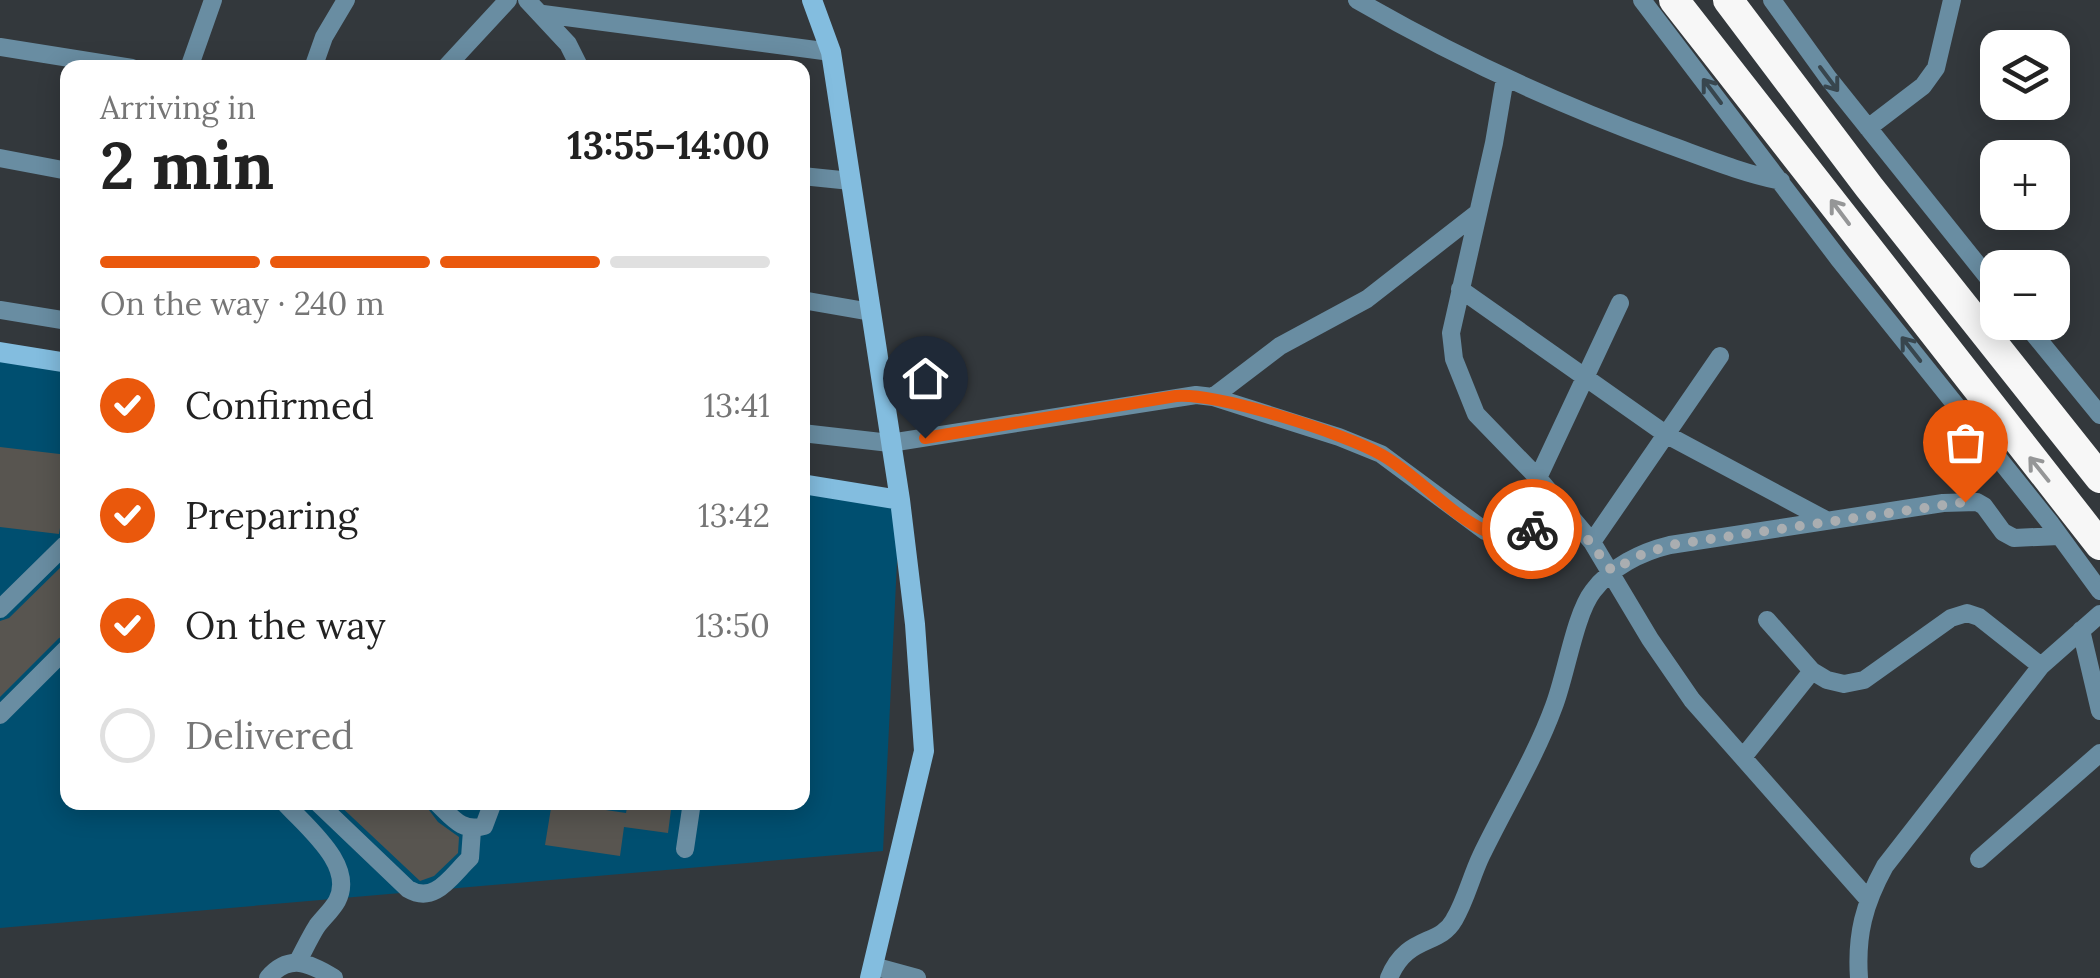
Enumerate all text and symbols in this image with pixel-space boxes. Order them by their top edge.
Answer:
map controls [1980,30,2070,340]
button: layers [1980,30,2070,120]
one-way arrow [1819,65,1840,92]
one-way arrow [1702,78,1723,105]
text: Arriving in [100,87,256,128]
text: 13:55–14:00 [567,121,770,169]
text: 2 min [100,124,274,207]
button: + [1980,140,2070,230]
one-way arrow [1830,199,1851,226]
button: − [1980,250,2070,340]
text: On the way · 240 m [100,283,385,324]
pin [883,336,968,439]
one-way arrow [1900,336,1922,362]
icon: home [898,351,953,406]
icon: check [100,378,155,433]
text: Confirmed [185,381,374,429]
text: 13:41 [704,385,770,426]
pin [1923,400,2008,503]
icon: bag [1938,415,1993,470]
one-way arrow [2028,457,2050,483]
courier [1482,479,1582,579]
icon: check [100,488,155,543]
text: Preparing [185,491,358,539]
text: 13:42 [698,495,770,536]
icon: bike [1505,502,1560,557]
icon: check [100,598,155,653]
text: On the way [185,601,386,649]
text: 13:50 [695,605,770,646]
text: Delivered [185,711,354,759]

